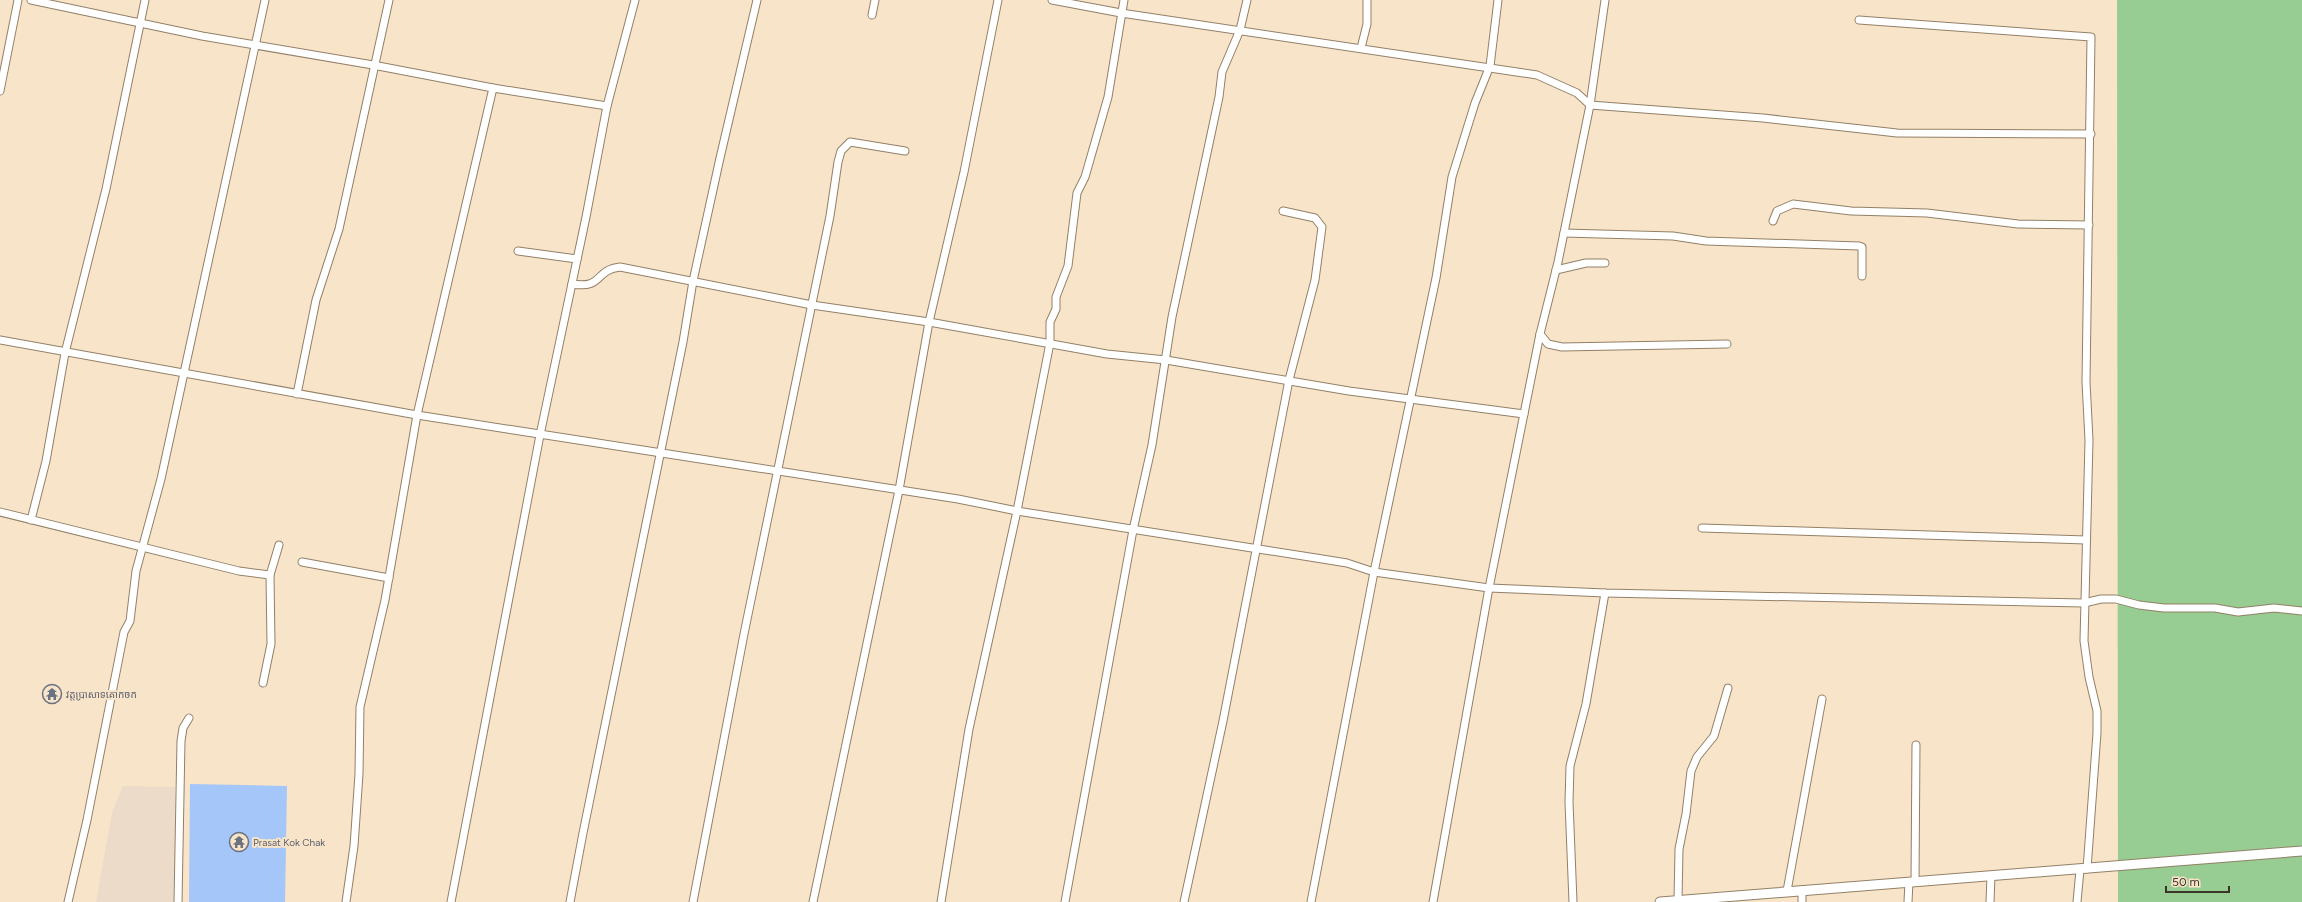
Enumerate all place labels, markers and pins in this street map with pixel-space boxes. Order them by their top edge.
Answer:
temple icon: វត្តប្រាសាទគោកចក [41,683,63,705]
place label: វត្តប្រាសាទគោកចក [66,688,137,701]
temple icon: Prasat Kok Chak [228,831,250,853]
place label: Prasat Kok Chak [253,836,325,849]

